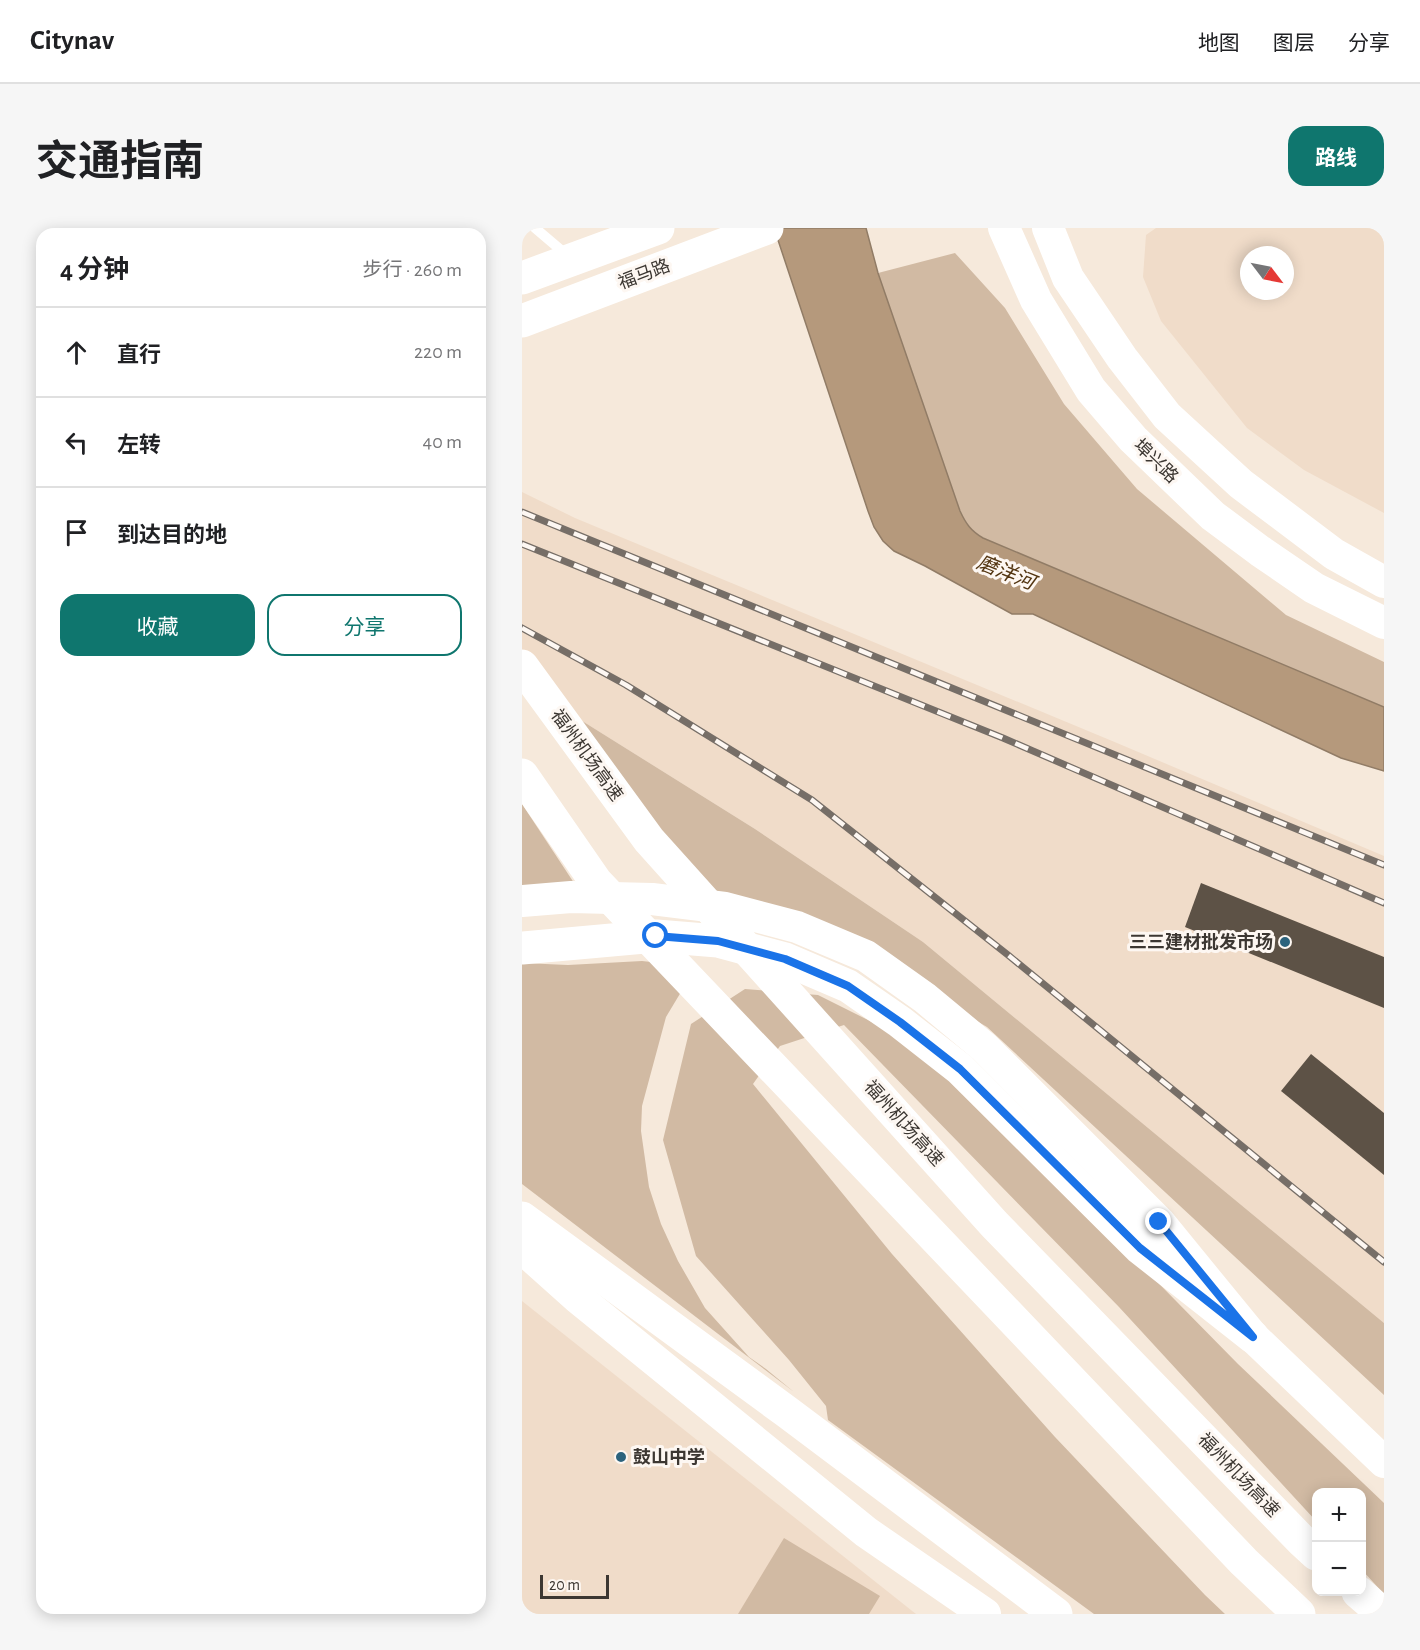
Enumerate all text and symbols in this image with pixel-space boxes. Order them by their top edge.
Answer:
text: Citynav [30,27,114,55]
text: 地图 [1198,33,1240,54]
text: 图层 [1273,33,1315,54]
text: 分享 [1348,33,1390,54]
button: 路线 [1288,126,1384,186]
text: 交通指南 [36,141,204,183]
north arrow [1240,246,1294,300]
street label: 福马路 [615,255,673,293]
text: 4 分钟 [60,257,129,283]
text: 步行 · 260 m [362,260,462,280]
icon: ahead [60,336,93,369]
text: 220 m [414,342,462,362]
text: 直行 [117,344,161,366]
icon: left [60,426,93,459]
text: 40 m [423,432,462,452]
text: 左转 [117,434,161,456]
street label: 埠兴路 [1130,435,1182,487]
icon: arrive [60,516,93,549]
text: 到达目的地 [117,524,227,546]
water label: 磨洋河 [974,551,1041,595]
button: 收藏 [60,594,255,656]
button: 分享 [267,594,462,656]
street label: 福州机场高速 [547,705,627,805]
route start [642,922,668,948]
place label: 三三建材批发市场 [1129,932,1273,952]
marker: 三三建材批发市场 [1278,935,1292,949]
street label: 福州机场高速 [860,1076,948,1170]
route end [1145,1208,1171,1234]
street label: 福州机场高速 [1194,1429,1284,1521]
place label: 鼓山中学 [633,1447,705,1467]
marker: 鼓山中学 [614,1450,628,1464]
map controls [1312,1488,1366,1596]
button: + [1312,1488,1366,1542]
button: − [1312,1542,1366,1596]
scale bar [540,1572,609,1600]
text: 20 m [549,1577,580,1593]

